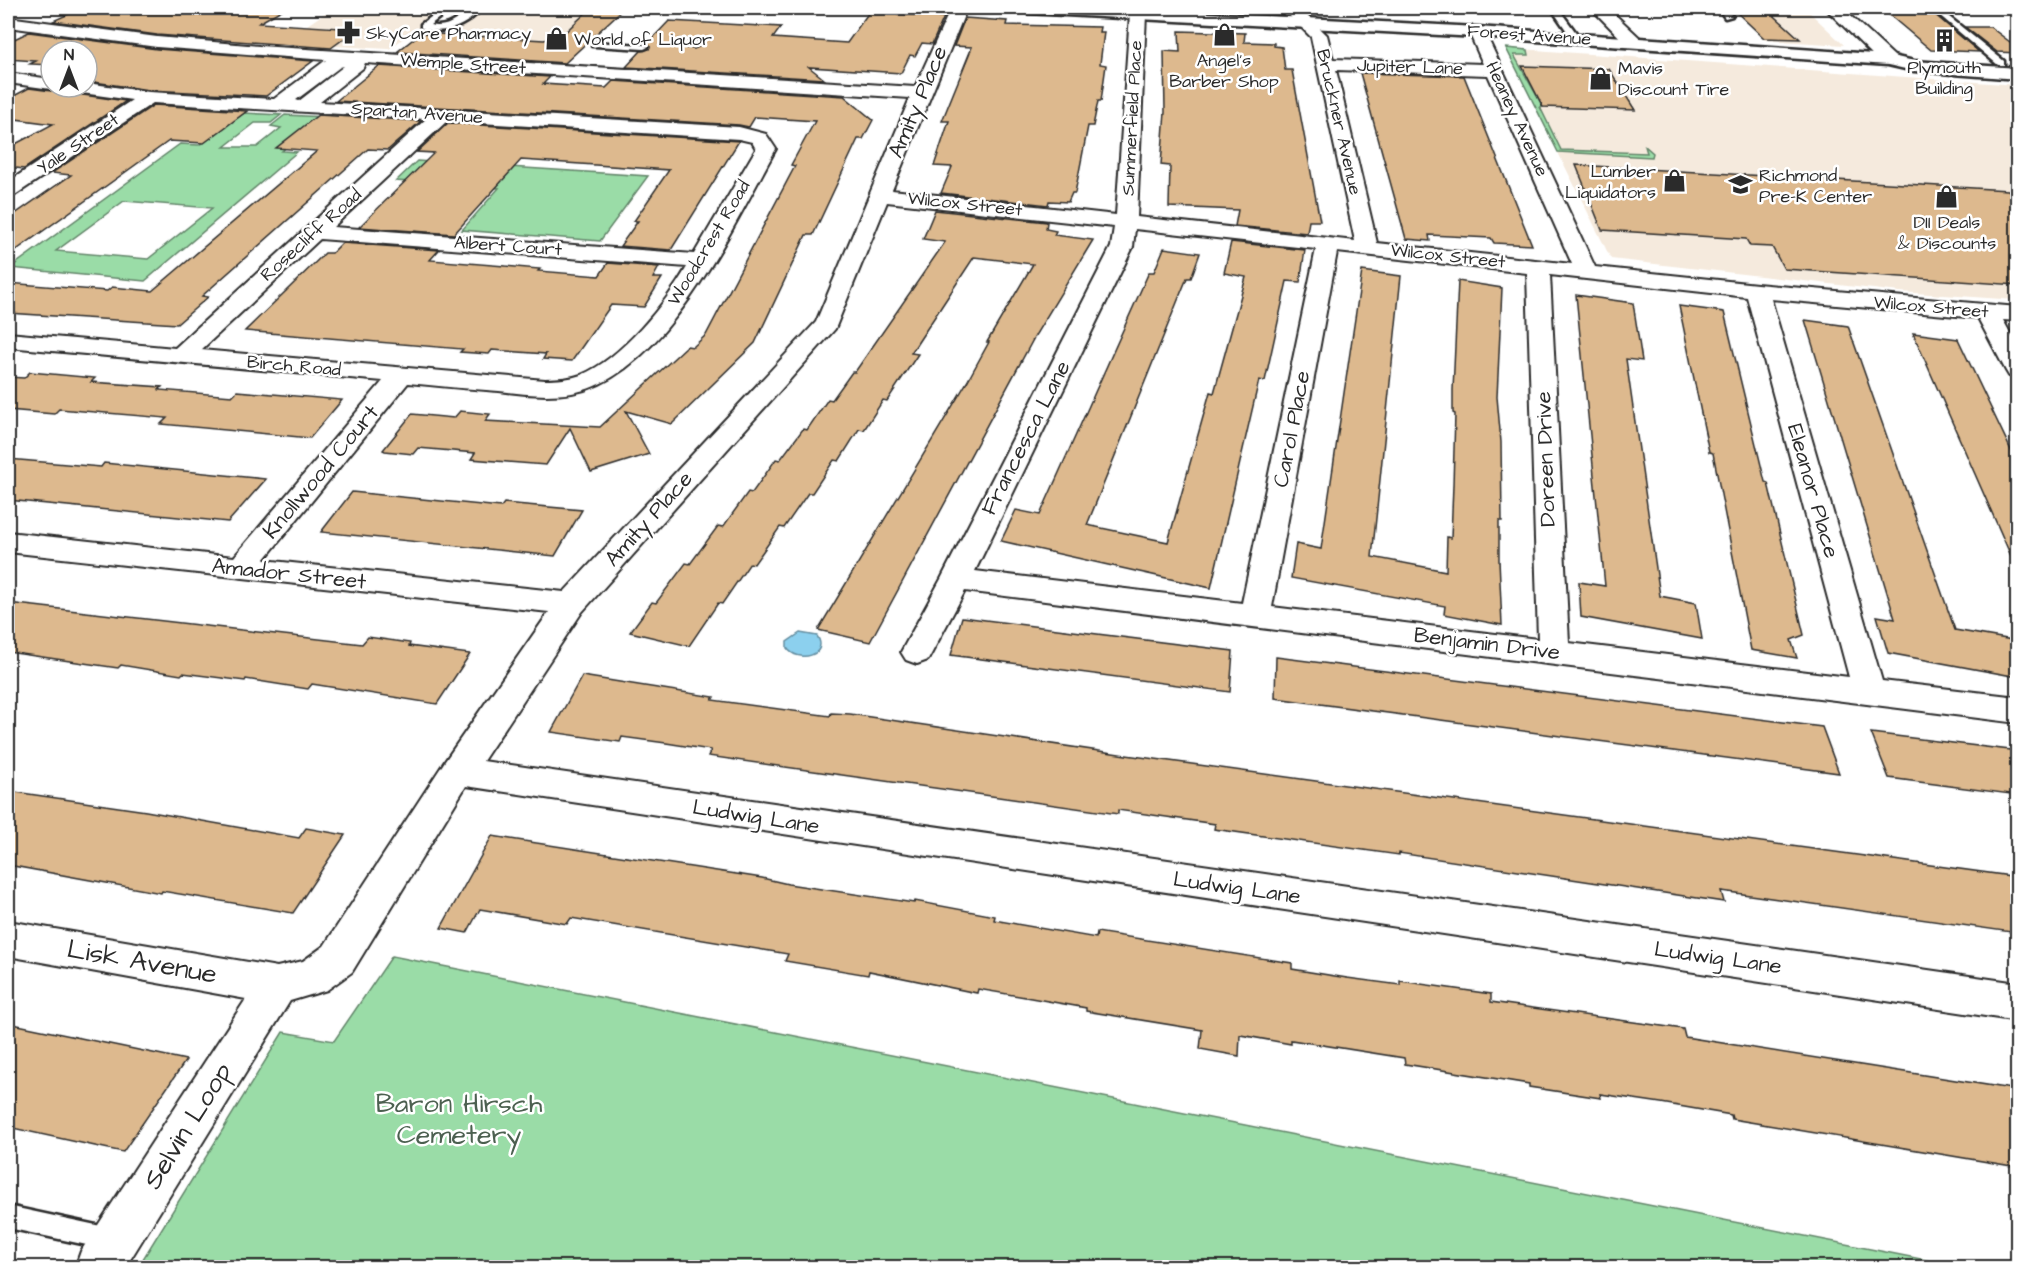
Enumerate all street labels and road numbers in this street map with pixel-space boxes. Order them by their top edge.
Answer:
street label: Forest Avenue [1466,18,1592,52]
street label: Summerfield Place [1115,39,1149,196]
street label: Amity Place [881,41,956,163]
street label: Wemple Street [399,47,527,81]
street label: Bruckner Avenue [1310,47,1368,197]
street label: Jupiter Lane [1357,53,1464,81]
street label: Heaney Avenue [1479,57,1555,181]
street label: Spartan Avenue [350,96,484,130]
street label: Yale Street [32,107,125,181]
street label: Woodcrest Road [662,176,756,310]
street label: Rosecliff Road [255,183,367,287]
street label: Wilcox Street [906,186,1024,223]
street label: Albert Court [453,230,563,262]
street label: Wilcox Street [1389,238,1507,275]
street label: Wilcox Street [1873,290,1990,325]
street label: Birch Road [246,349,342,383]
street label: Francesca Lane [974,355,1078,521]
street label: Carol Place [1266,368,1318,490]
street label: Doreen Drive [1528,391,1564,527]
street label: Knollwood Court [256,398,386,546]
street label: Eleanor Place [1779,420,1847,562]
street label: Amity Place [598,464,701,574]
street label: Amador Street [210,550,368,598]
street label: Benjamin Drive [1412,620,1562,668]
street label: Ludwig Lane [690,792,822,843]
street label: Ludwig Lane [1171,864,1303,913]
street label: Lisk Avenue [64,930,220,994]
street label: Ludwig Lane [1652,934,1784,983]
street label: Selvin Loop [134,1055,242,1197]

